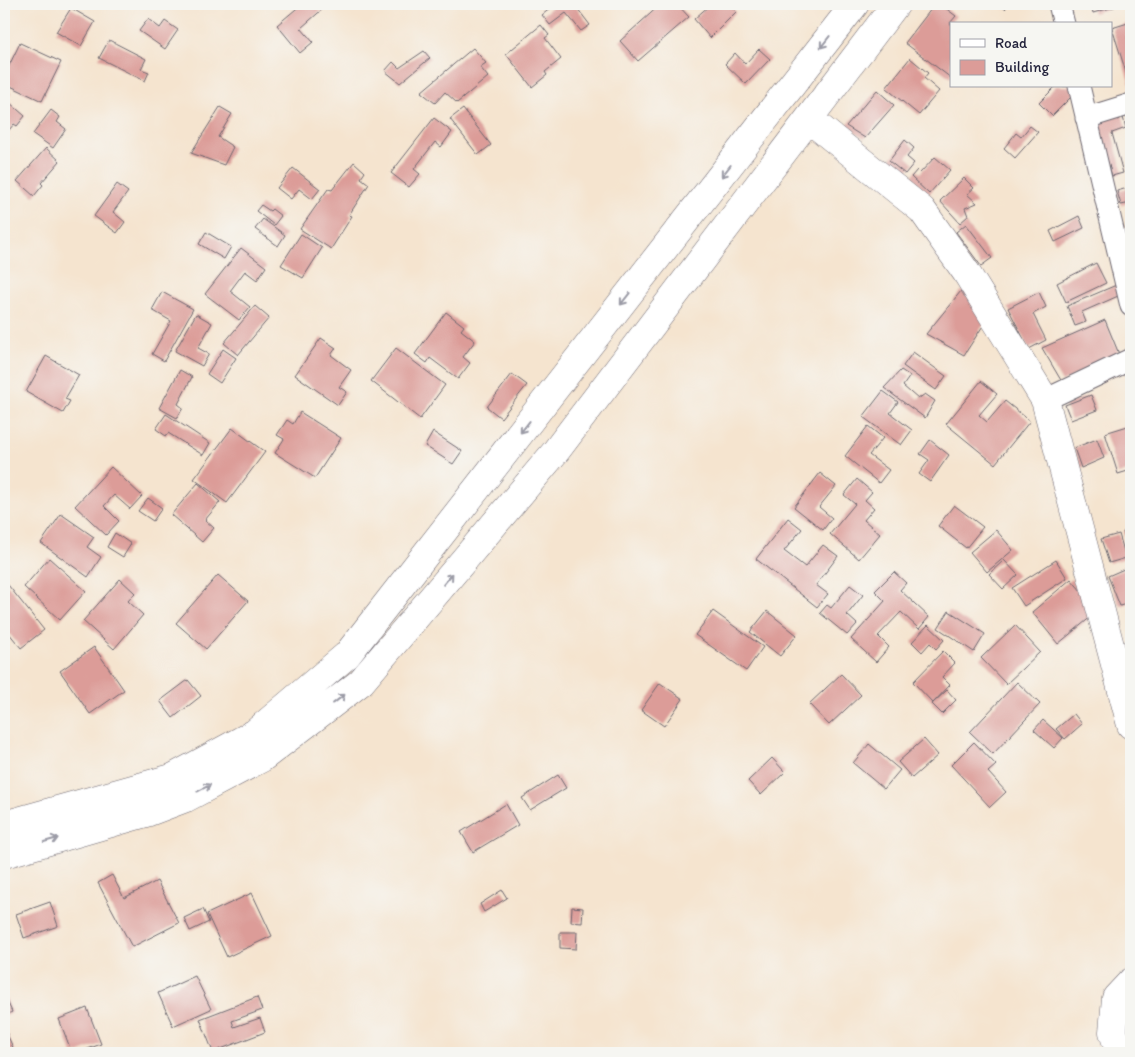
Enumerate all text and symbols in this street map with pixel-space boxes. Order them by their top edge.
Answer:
legend [950,22,1112,88]
text: Road [995,34,1028,52]
one-way arrow [820,35,831,48]
text: Building [995,58,1049,76]
one-way arrow [720,164,731,177]
one-way arrow [620,292,631,305]
one-way arrow [520,420,531,433]
one-way arrow [442,573,453,586]
one-way arrow [332,694,346,704]
one-way arrow [196,783,211,793]
one-way arrow [42,835,58,845]

